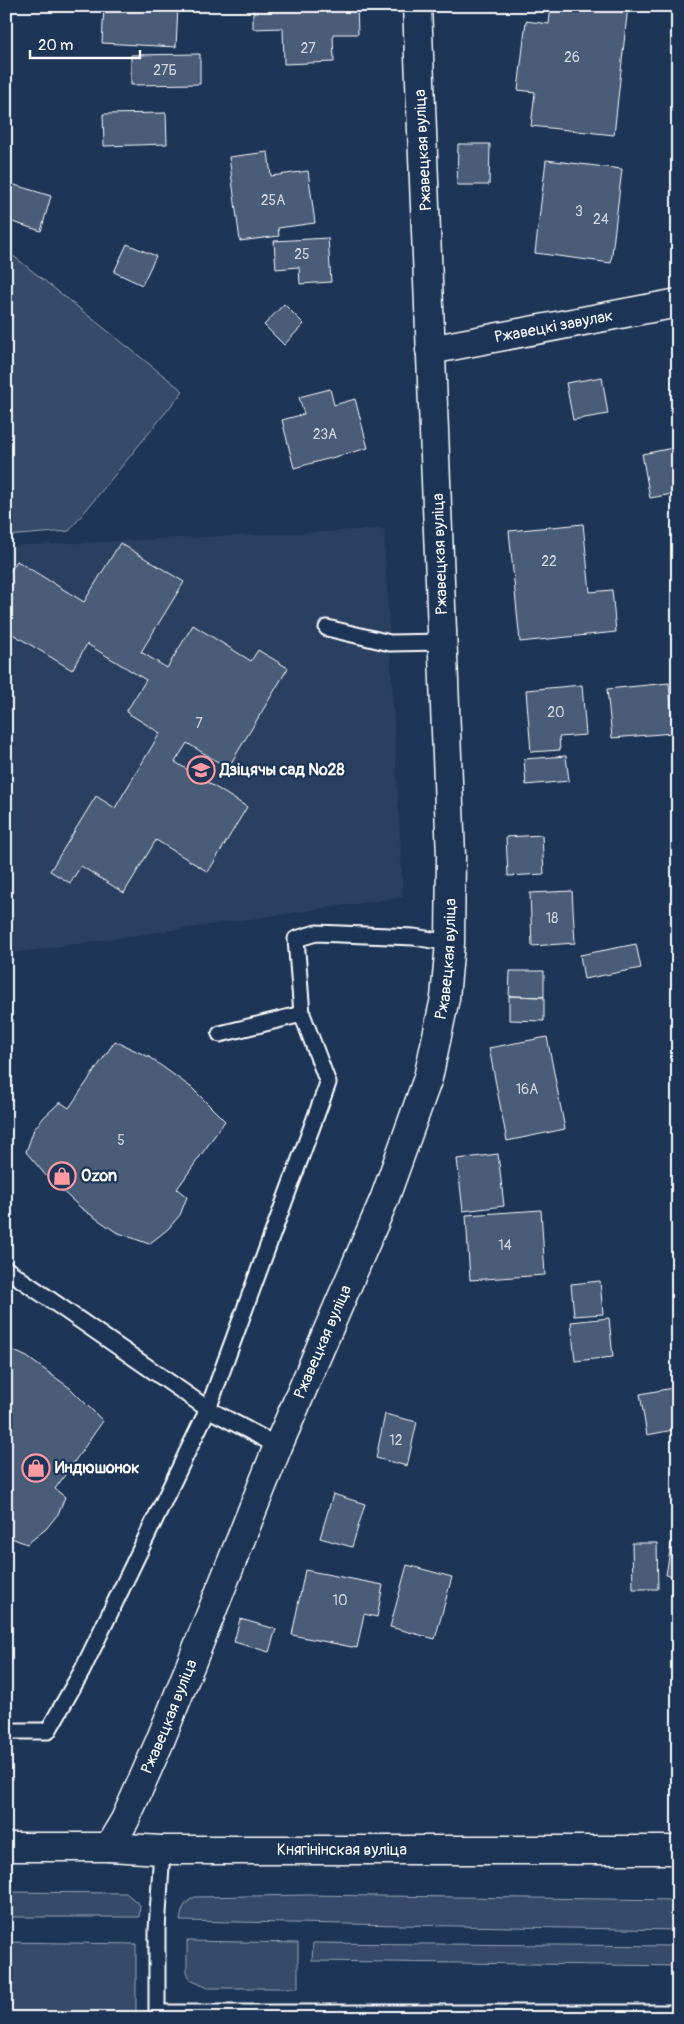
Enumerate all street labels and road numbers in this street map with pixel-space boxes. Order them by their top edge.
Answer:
street label: Ржавецкая вуліца [410,89,436,211]
street label: Ржавецкі завулак [493,306,615,348]
street label: Ржавецкая вуліца [428,493,452,615]
street label: Ржавецкая вуліца [431,898,461,1021]
street label: Ржавецкая вуліца [290,1282,356,1402]
street label: Ржавецкая вуліца [137,1656,202,1777]
street label: Княгінінская вуліца [277,1840,407,1860]

